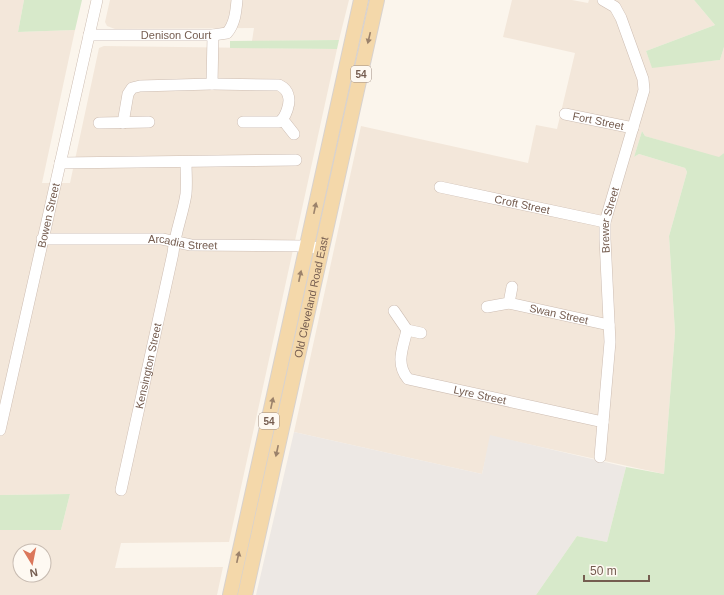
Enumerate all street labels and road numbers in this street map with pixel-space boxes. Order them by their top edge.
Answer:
street label: Denison Court [141,29,211,41]
road number: 54 [351,66,371,82]
street label: Fort Street [572,110,625,132]
street label: Bowen Street [35,182,62,249]
street label: Brewer Street [599,186,621,254]
street label: Croft Street [493,193,551,216]
street label: Arcadia Street [148,233,217,251]
street label: Old Cleveland Road East [292,236,330,359]
street label: Swan Street [528,302,589,326]
street label: Kensington Street [133,322,163,410]
street label: Lyre Street [453,383,507,406]
road number: 54 [259,413,279,429]

